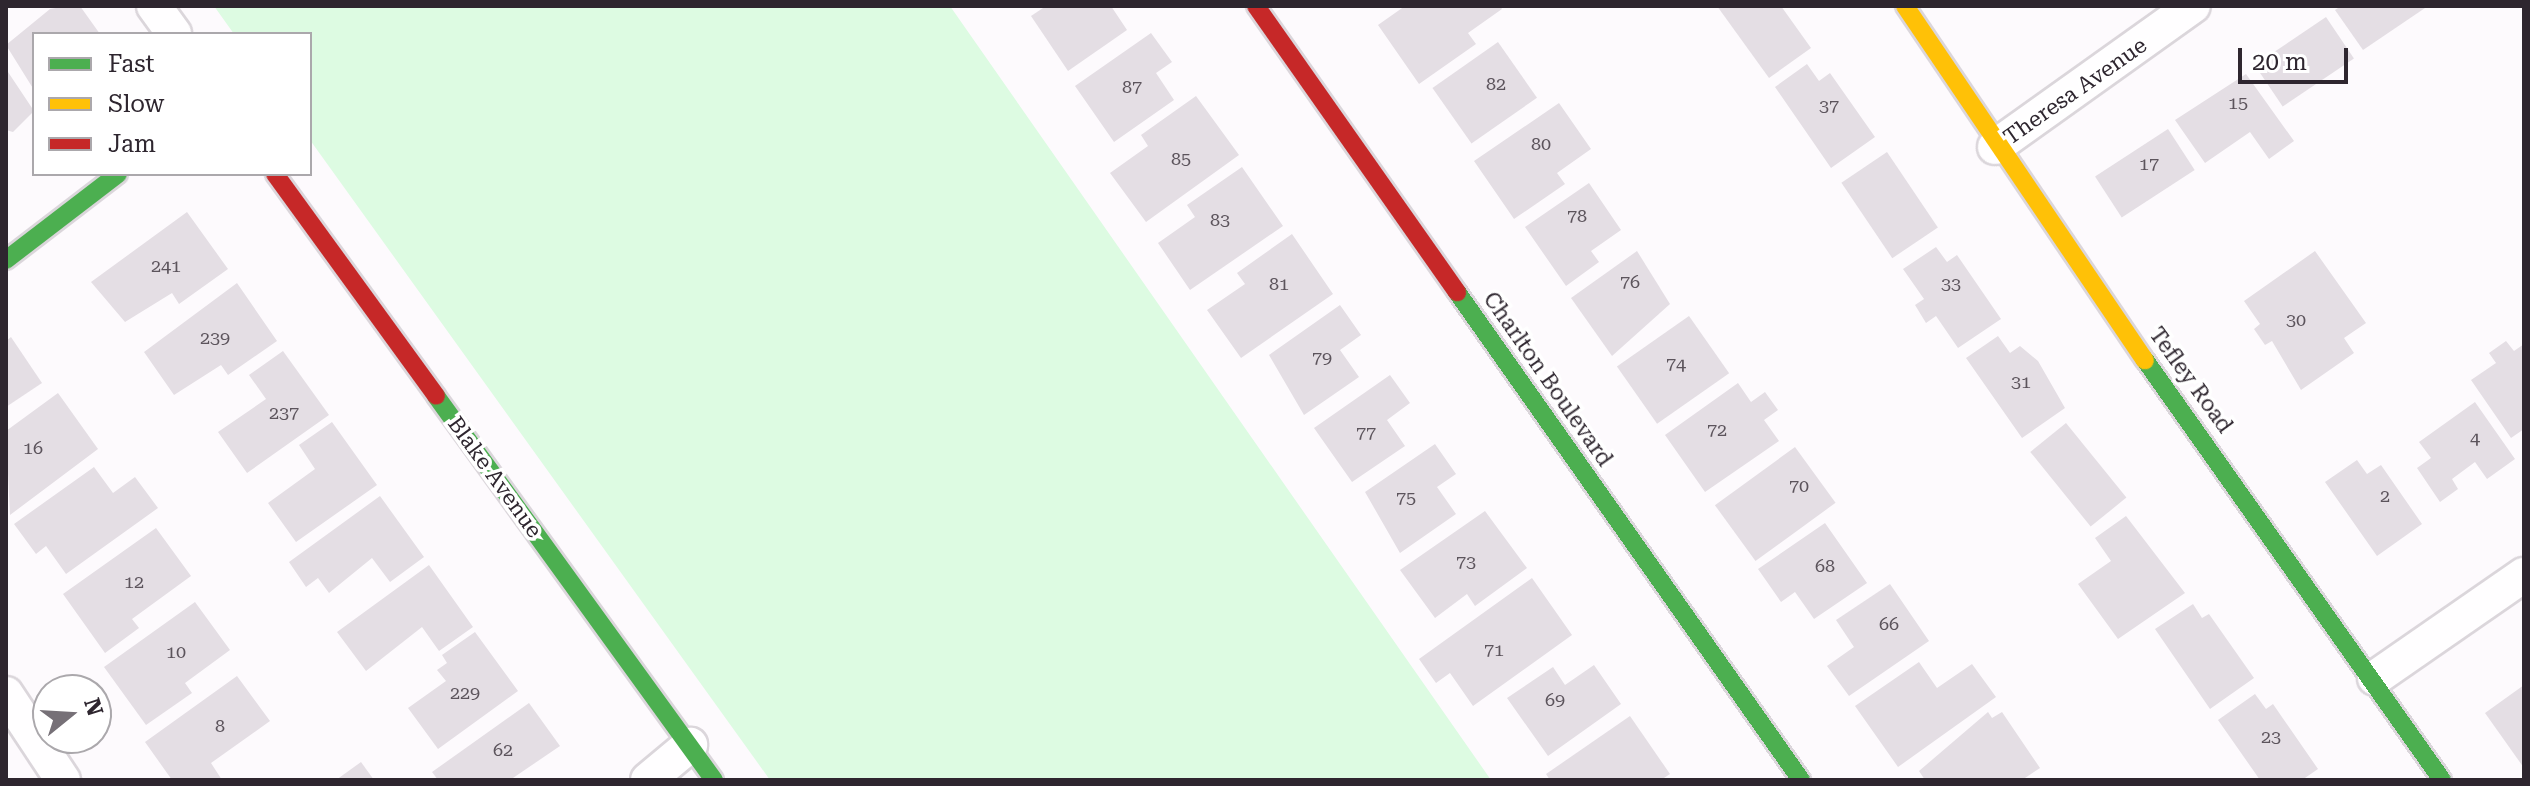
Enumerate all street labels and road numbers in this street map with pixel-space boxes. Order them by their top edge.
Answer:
street label: Theresa Avenue [1998,32,2152,150]
street label: Charlton Boulevard [1478,287,1618,471]
street label: Tefley Road [2144,322,2238,438]
street label: Blake Avenue [442,411,548,543]

